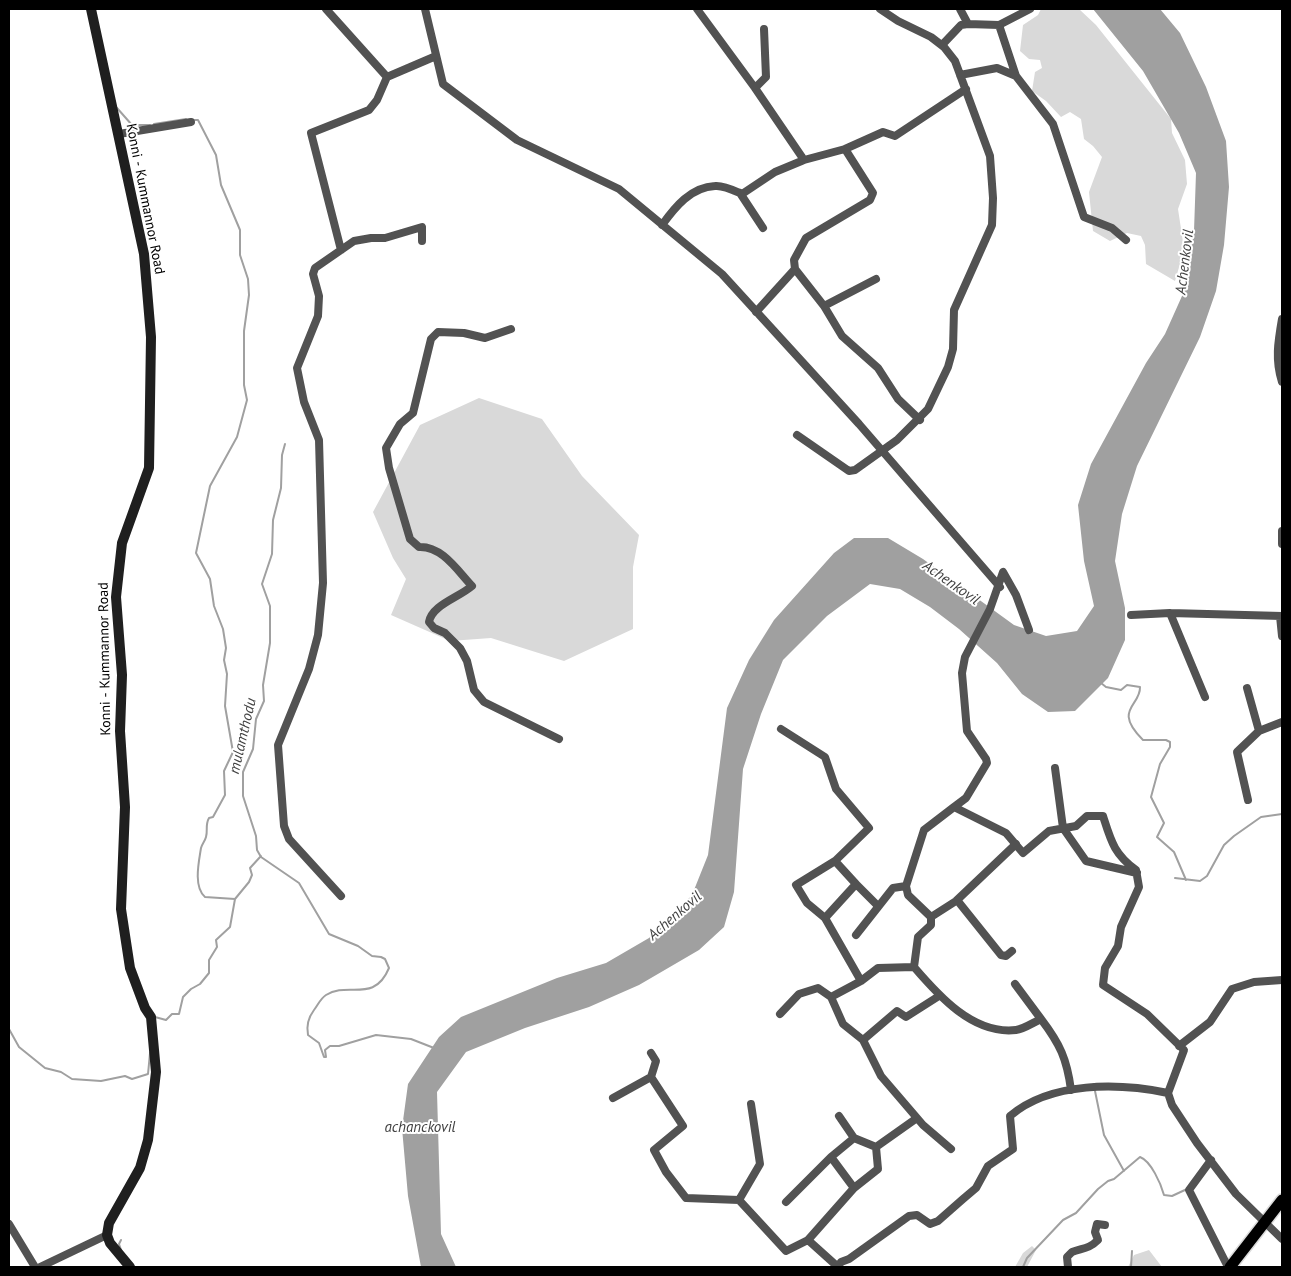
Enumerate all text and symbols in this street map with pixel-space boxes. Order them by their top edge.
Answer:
street label: Konni - Kummannor Road [122,122,168,276]
water label: Achenkovil [1172,228,1198,296]
water label: Achenkovil [919,557,983,609]
street label: Konni - Kummannor Road [95,582,115,736]
water label: mulamthodu [226,696,260,776]
water label: Achenkovil [644,888,706,944]
water label: achanckovil [384,1119,456,1137]

